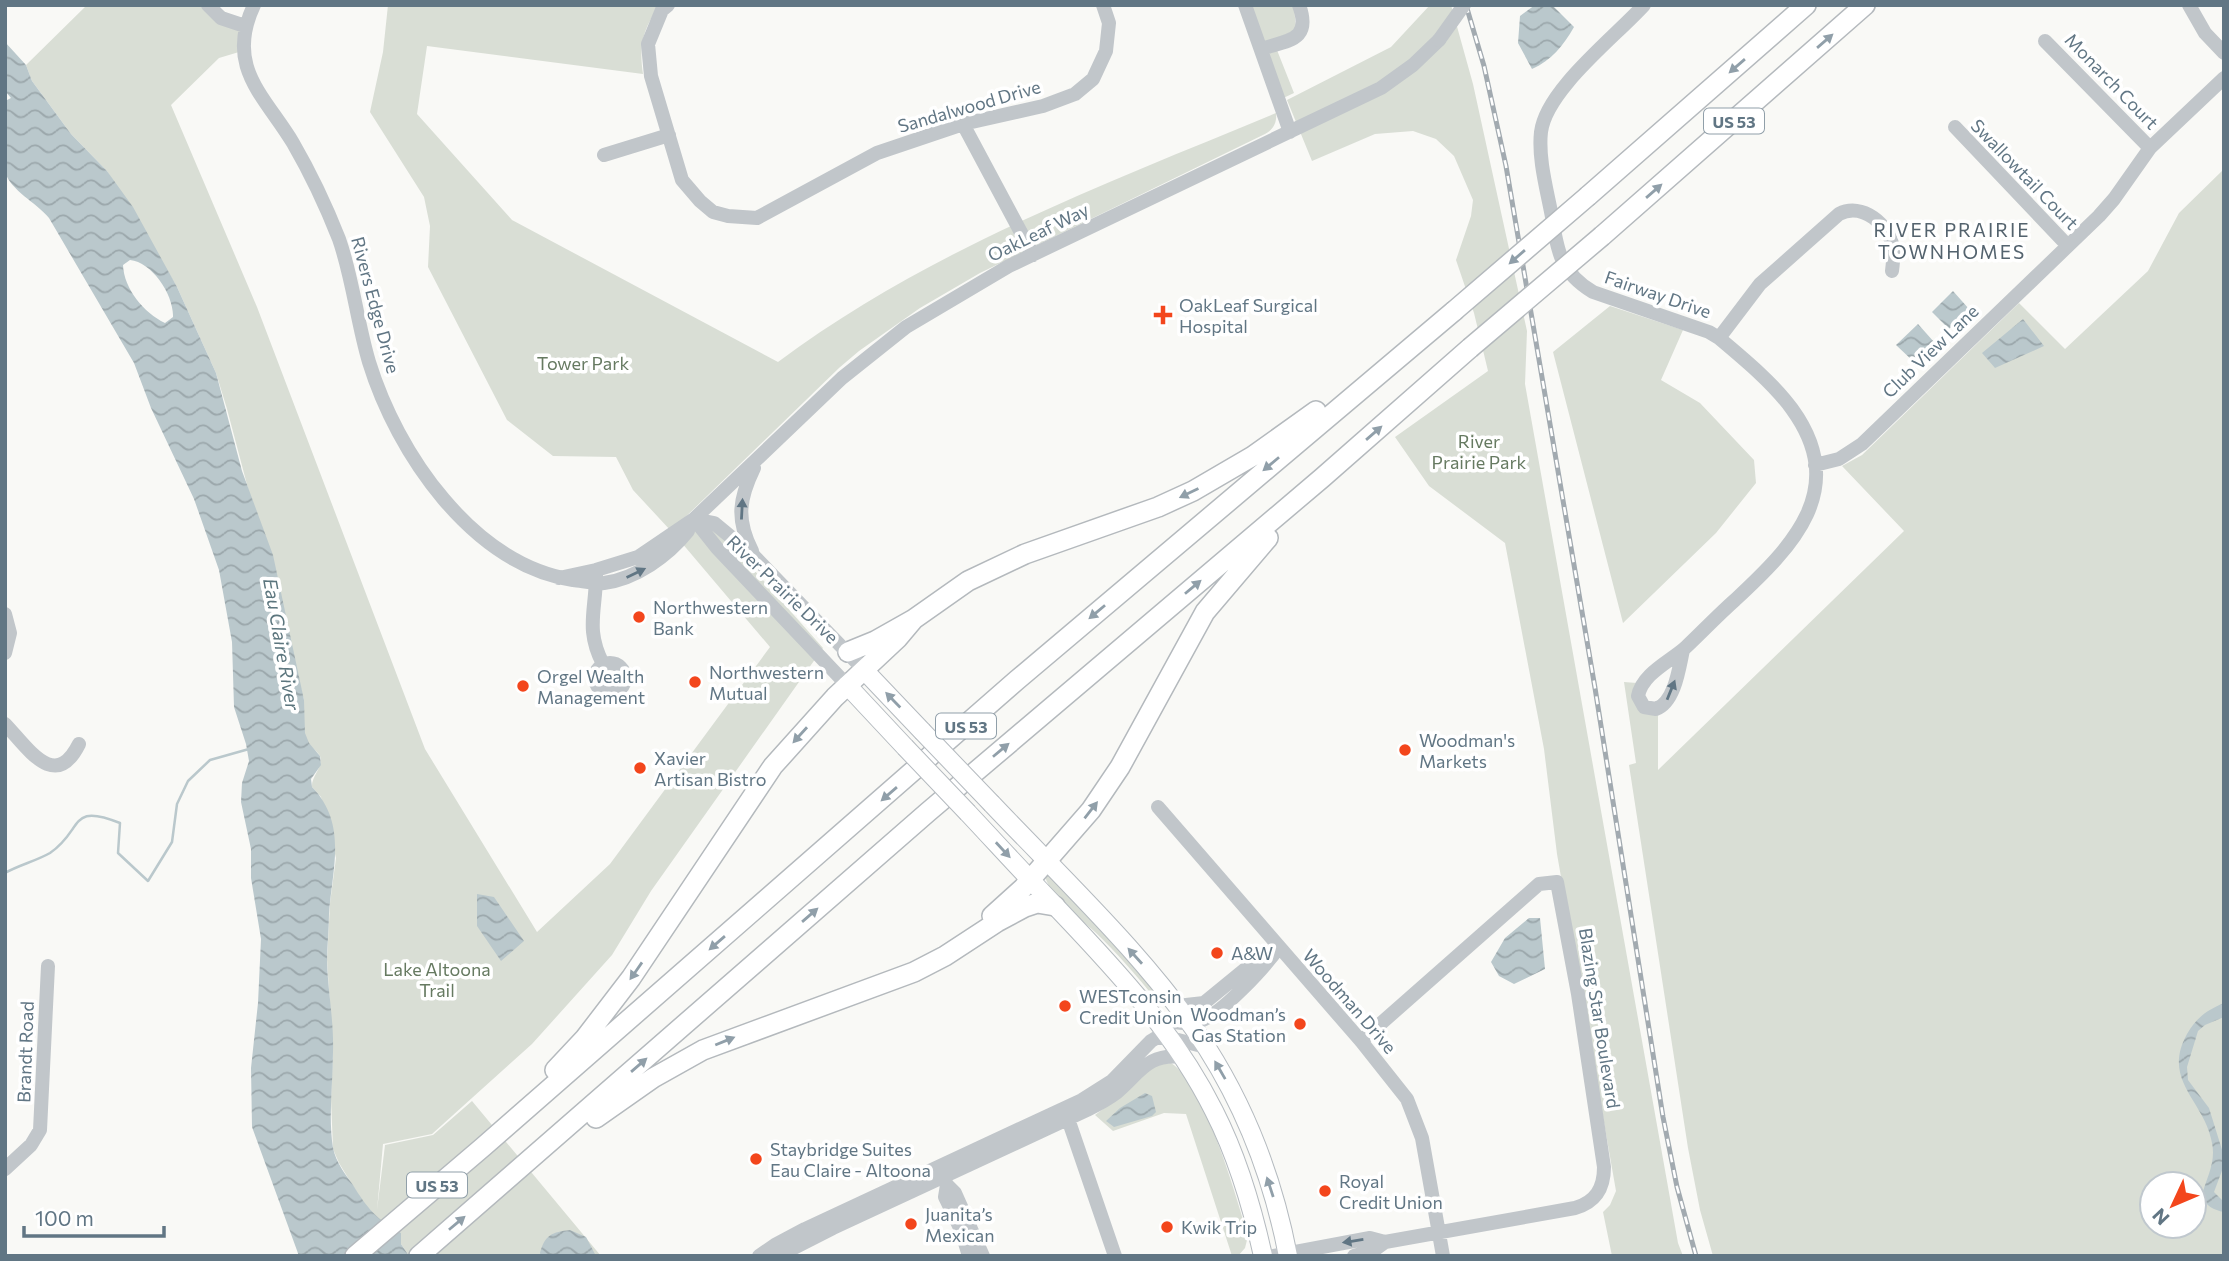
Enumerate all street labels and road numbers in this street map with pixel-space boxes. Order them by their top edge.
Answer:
street label: Monarch Court [2061,28,2163,134]
street label: Sandalwood Drive [895,75,1043,137]
road number: US 53 [1704,108,1764,134]
street label: Swallowtail Court [1967,114,2083,234]
street label: OakLeaf Way [984,198,1092,266]
street label: Rivers Edge Drive [347,234,405,376]
street label: Fairway Drive [1602,266,1714,322]
street label: Club View Lane [1878,300,1982,402]
street label: River Prairie Drive [723,530,843,648]
road number: US 53 [936,713,996,738]
street label: Blazing Star Boulevard [1575,926,1625,1110]
street label: Woodman Drive [1299,944,1401,1058]
street label: Brandt Road [12,1001,38,1103]
road number: US 53 [407,1172,467,1198]

